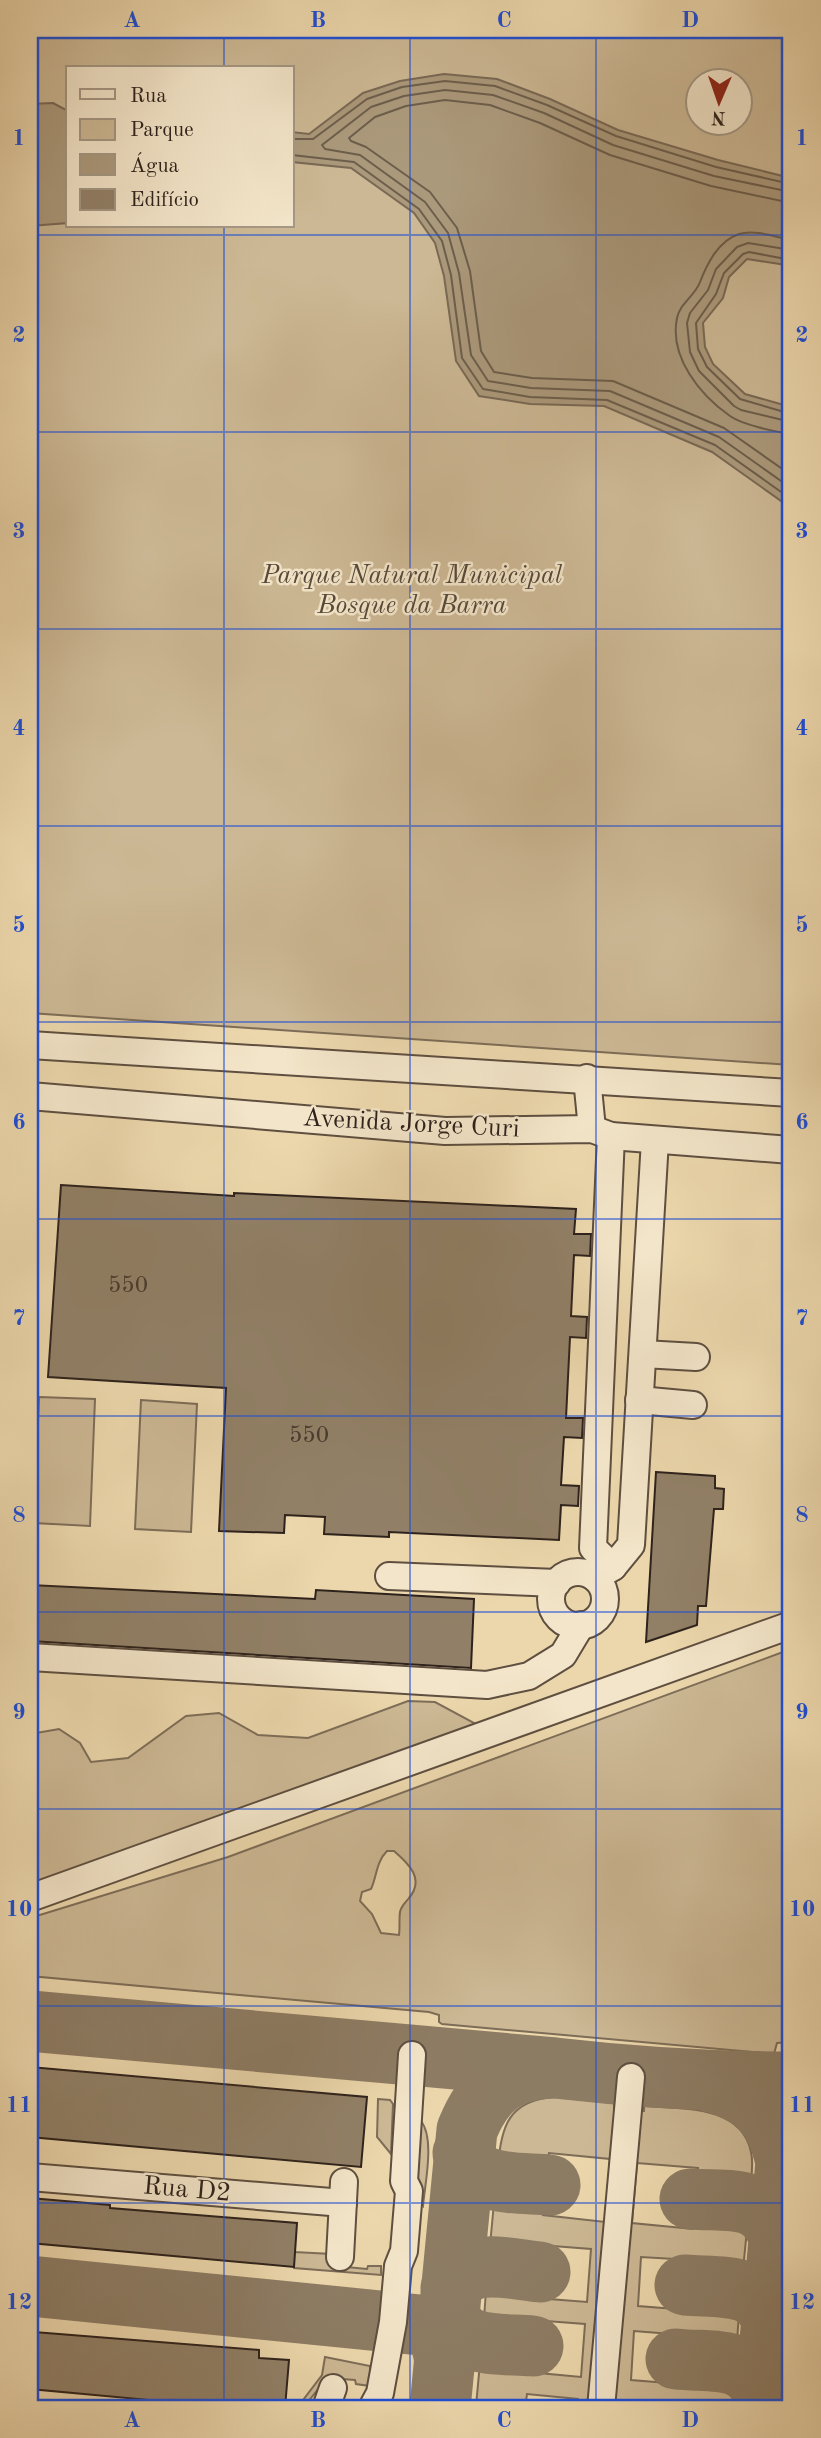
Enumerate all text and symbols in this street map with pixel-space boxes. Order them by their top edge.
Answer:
text: A [123,9,141,32]
text: B [310,9,326,32]
text: C [496,9,512,32]
text: D [681,9,699,32]
legend [66,66,294,228]
north arrow [684,66,754,136]
text: Rua [130,86,167,107]
text: N [710,107,726,126]
text: Parque [130,120,194,141]
text: 1 [12,127,26,150]
text: 1 [795,127,809,150]
text: Água [130,152,179,177]
text: Edifício [130,190,199,211]
text: 2 [12,324,26,347]
text: 2 [795,324,809,347]
text: 3 [12,520,26,543]
text: 3 [795,520,809,543]
park label: Parque Natural Municipal Bosque da Barra [261,563,563,619]
text: 4 [12,717,26,740]
text: 4 [795,717,809,740]
text: 5 [12,914,26,937]
text: 5 [795,914,809,937]
street label: Avenida Jorge Curi [302,1105,520,1143]
text: 6 [12,1111,26,1134]
text: 6 [795,1111,809,1134]
house number: 550 [108,1274,148,1297]
text: 7 [12,1307,26,1330]
text: 7 [795,1307,809,1330]
house number: 550 [289,1424,329,1447]
text: 8 [12,1504,26,1527]
text: 8 [795,1504,809,1527]
text: 9 [12,1701,26,1724]
text: 9 [795,1701,809,1724]
text: 10 [6,1898,32,1921]
text: 10 [789,1898,815,1921]
text: 11 [6,2094,32,2117]
text: 11 [789,2094,815,2117]
street label: Rua D2 [142,2173,232,2207]
text: 12 [6,2291,32,2314]
text: 12 [789,2291,815,2314]
text: A [123,2409,141,2432]
text: B [310,2409,326,2432]
text: C [496,2409,512,2432]
text: D [681,2409,699,2432]

